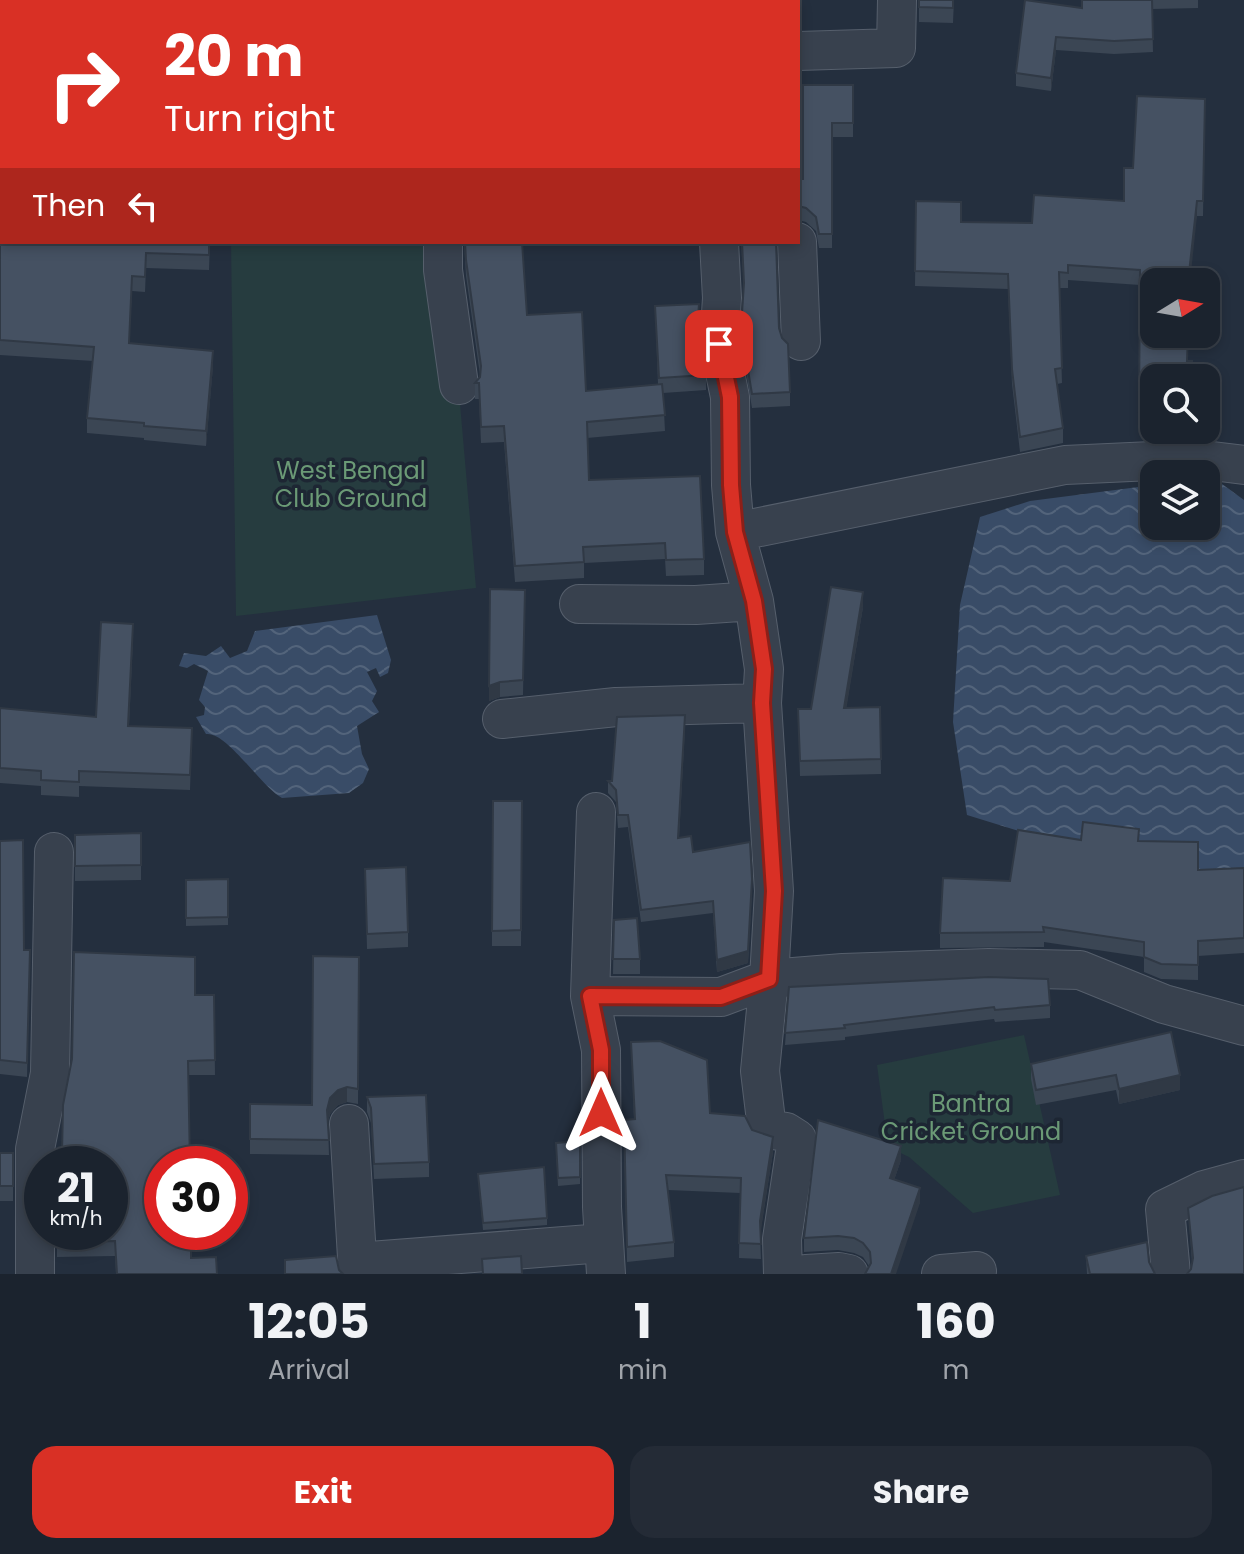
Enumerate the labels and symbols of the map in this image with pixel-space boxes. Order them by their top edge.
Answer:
north arrow [1140,268,1220,348]
pin [685,310,753,378]
park label: West Bengal Club Ground [275,454,427,515]
position arrow [559,1071,643,1155]
park label: Bantra Cricket Ground [881,1087,1061,1148]
speed limit sign: 30 [144,1146,248,1250]

